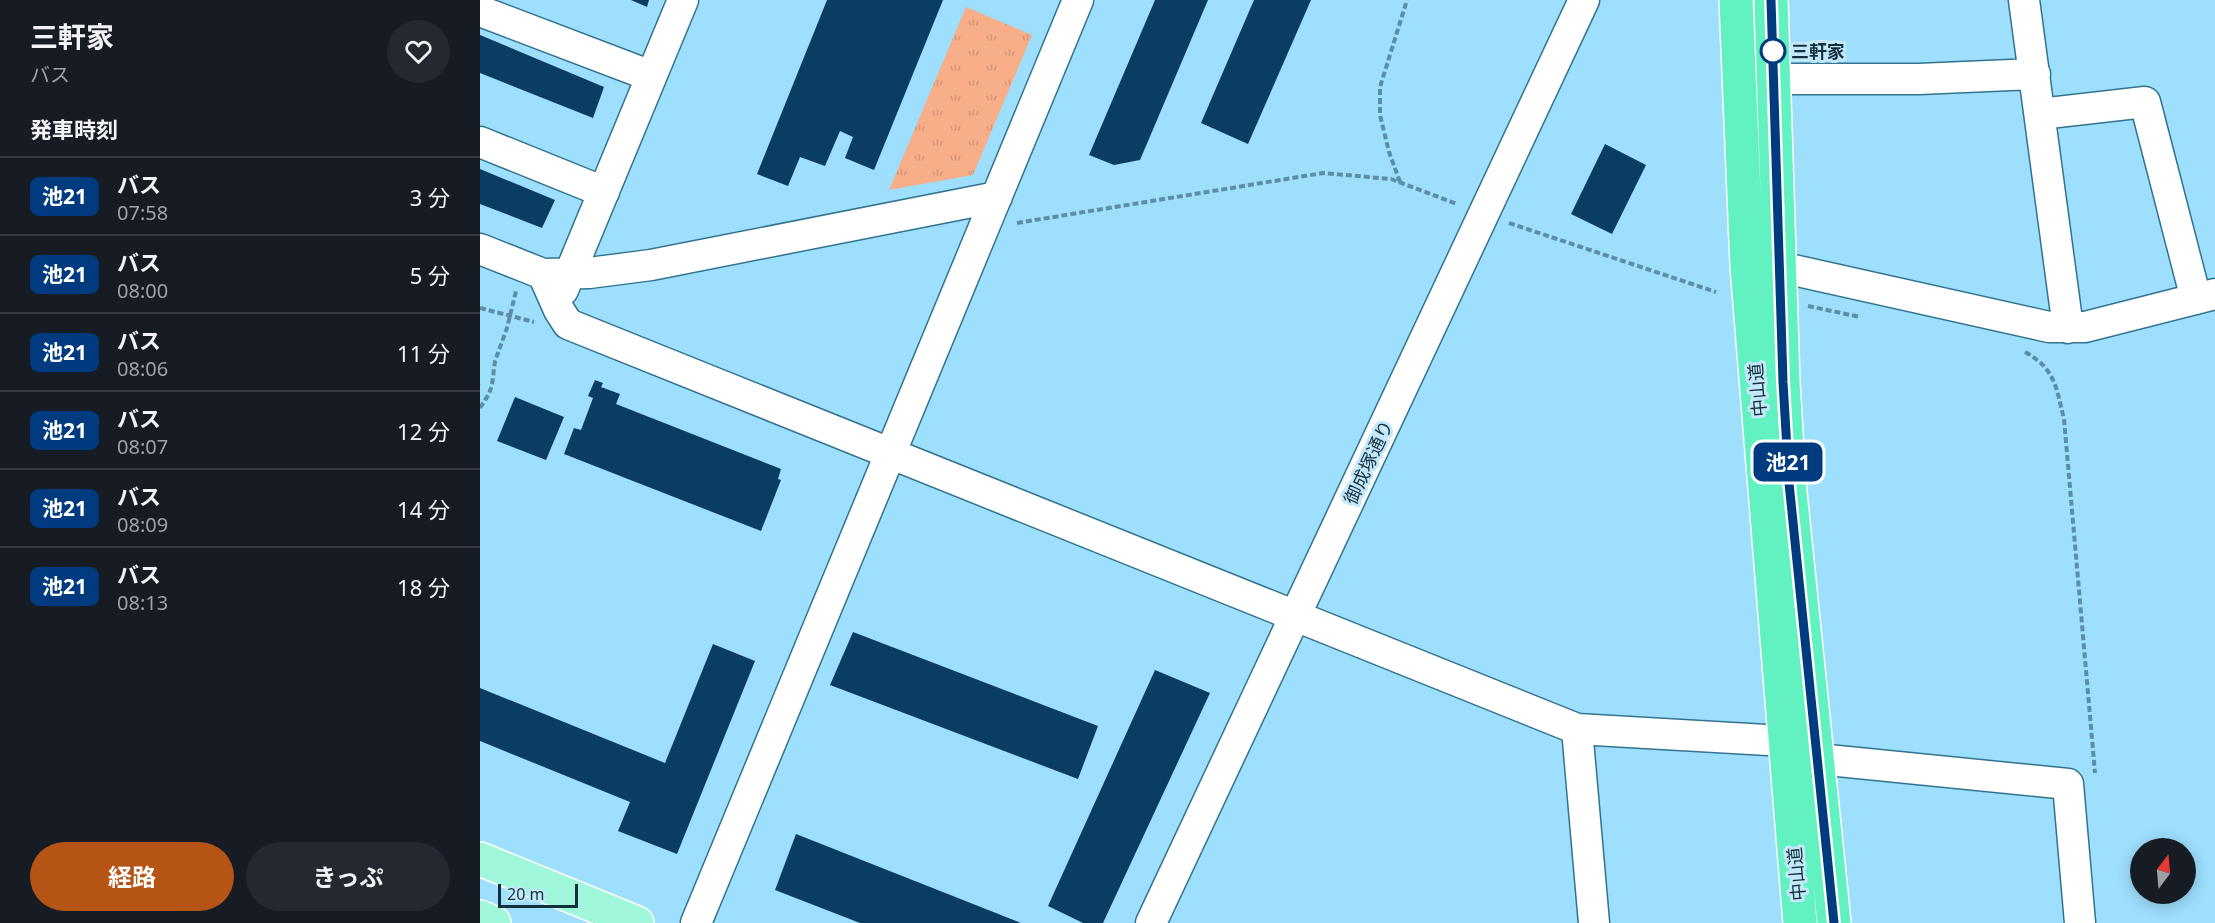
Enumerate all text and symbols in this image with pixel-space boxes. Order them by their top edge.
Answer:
text: 三軒家 [30,17,114,55]
button: heart [387,20,450,83]
marker: 三軒家 [1760,38,1786,64]
place label: 三軒家 [1791,39,1845,63]
text: バス [30,61,70,88]
text: 発車時刻 [30,114,118,144]
text: バス [117,169,161,199]
text: 池21 [42,182,87,210]
text: 3 分 [410,182,450,212]
text: 07:58 [117,199,168,226]
text: バス [117,247,161,277]
text: 池21 [42,260,87,288]
text: 5 分 [410,260,450,290]
text: 08:00 [117,277,168,304]
text: バス [117,325,161,355]
text: 池21 [42,338,87,366]
text: 11 分 [397,338,450,368]
text: 08:06 [117,355,168,382]
street label: 中山道 [1743,362,1771,418]
text: バス [117,403,161,433]
text: 池21 [42,416,87,444]
text: 12 分 [397,416,450,446]
street label: 御成塚通り [1338,416,1398,508]
text: 08:07 [117,433,168,460]
line badge: 池21 [1754,442,1822,482]
text: 池21 [1765,448,1811,476]
text: バス [117,481,161,511]
text: 池21 [42,494,87,522]
text: 14 分 [397,494,450,524]
text: 08:09 [117,511,168,538]
text: バス [117,559,161,589]
text: 池21 [42,572,87,600]
text: 18 分 [397,572,450,602]
text: 08:13 [117,589,168,616]
north arrow [2130,838,2196,904]
map controls [2130,838,2196,904]
button: 経路 [30,842,234,911]
button: きっぷ [246,842,450,911]
street label: 中山道 [1782,846,1810,902]
scale bar [498,881,578,908]
text: 20 m [507,883,544,905]

